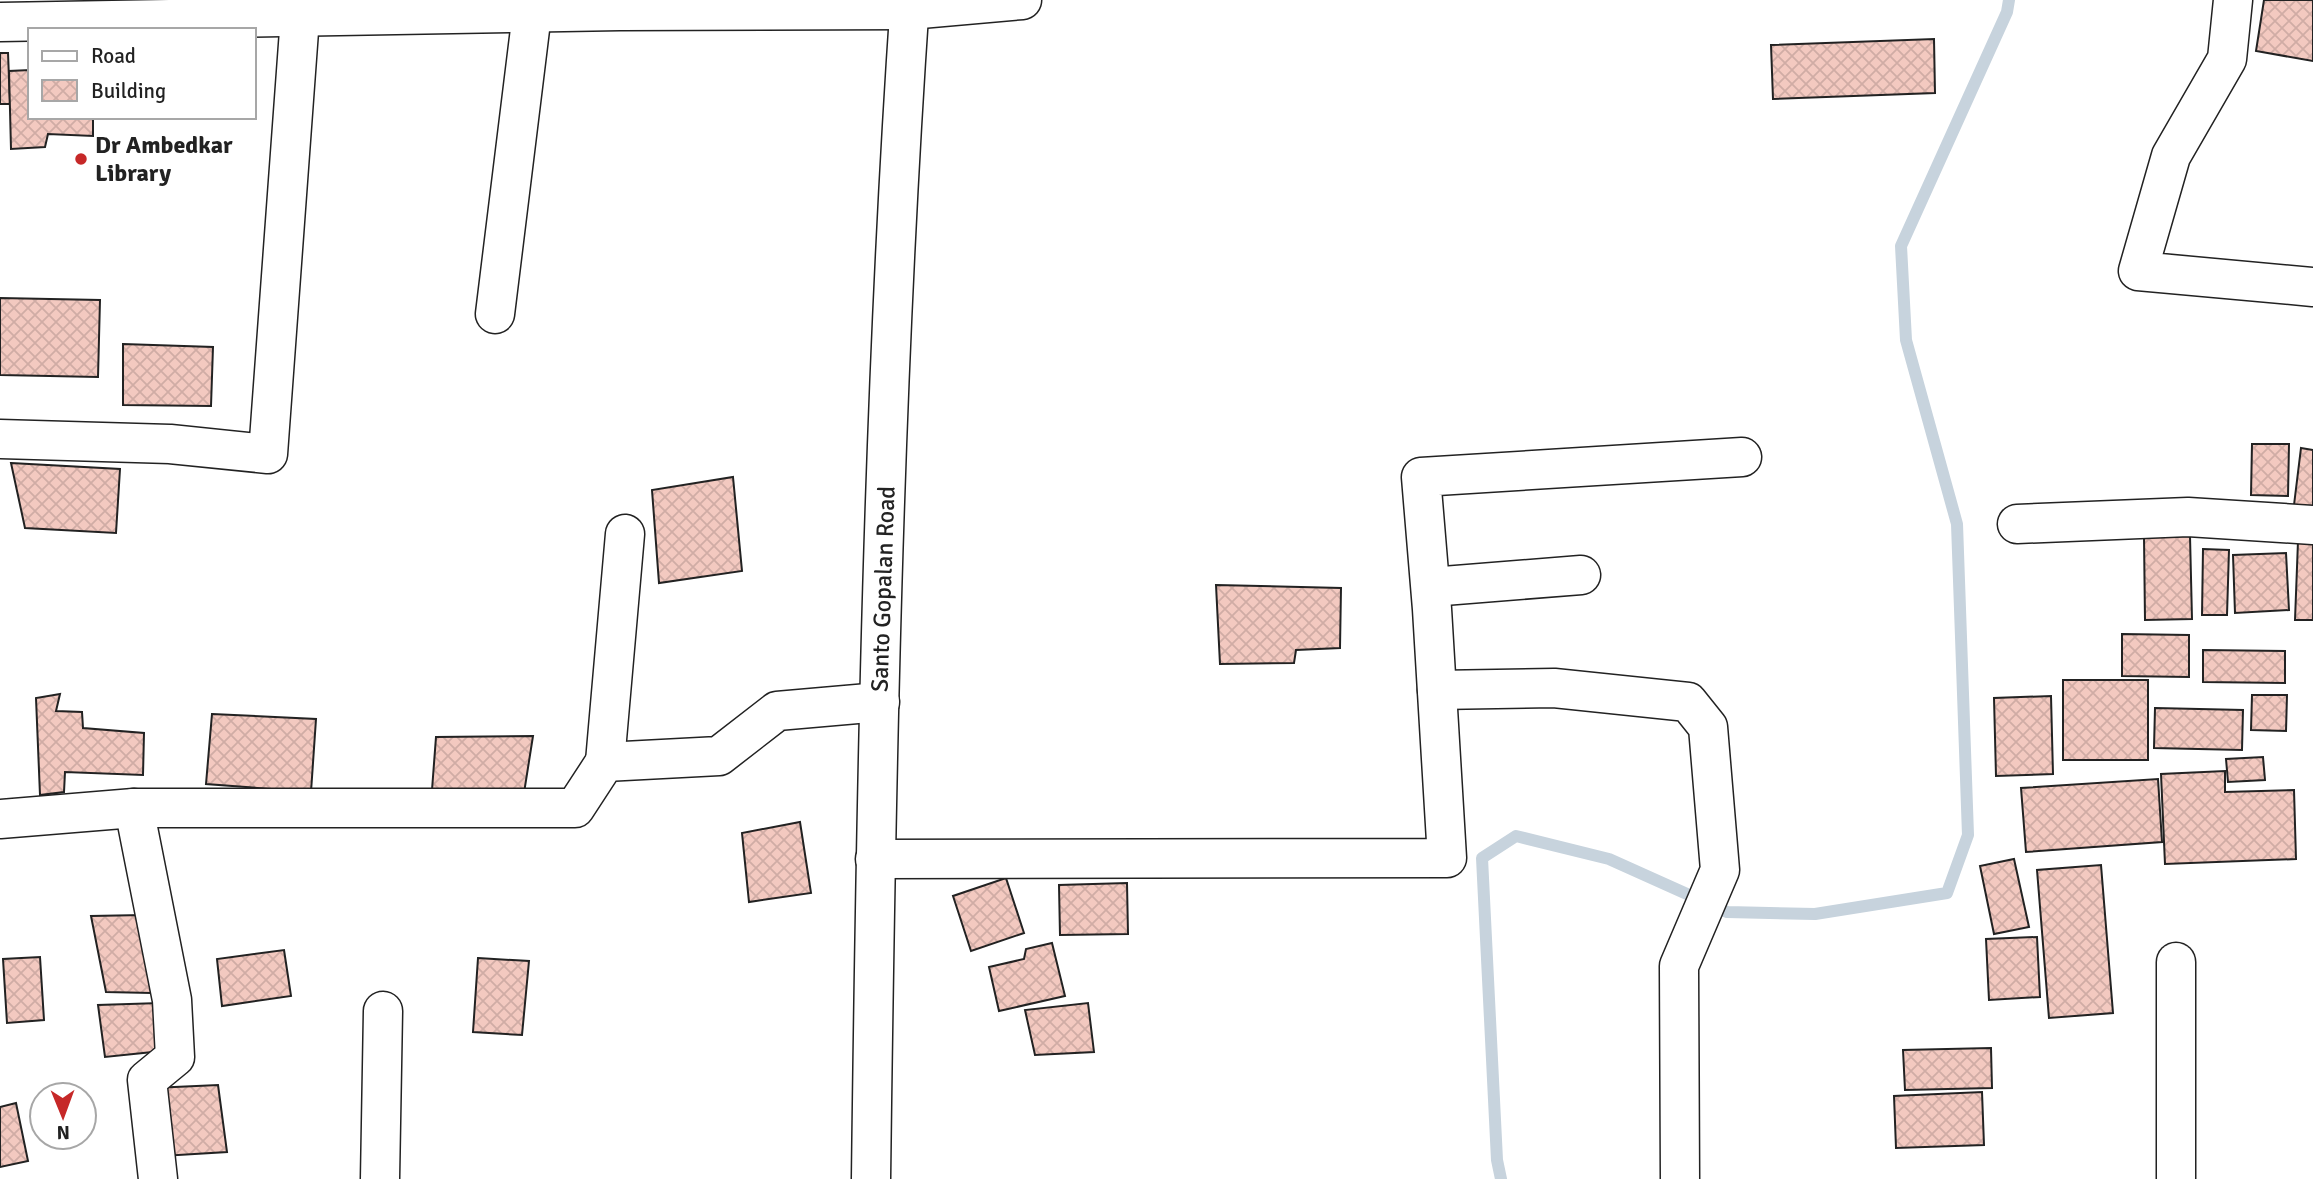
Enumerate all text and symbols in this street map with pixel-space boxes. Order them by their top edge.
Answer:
legend [28,28,256,119]
text: Road [91,43,136,69]
text: Building [91,78,166,104]
place label: Dr Ambedkar Library [95,130,233,188]
marker: Dr Ambedkar Library [73,151,89,167]
street label: Santo Gopalan Road [864,485,902,693]
north arrow [28,1081,98,1151]
text: N [56,1120,70,1144]

